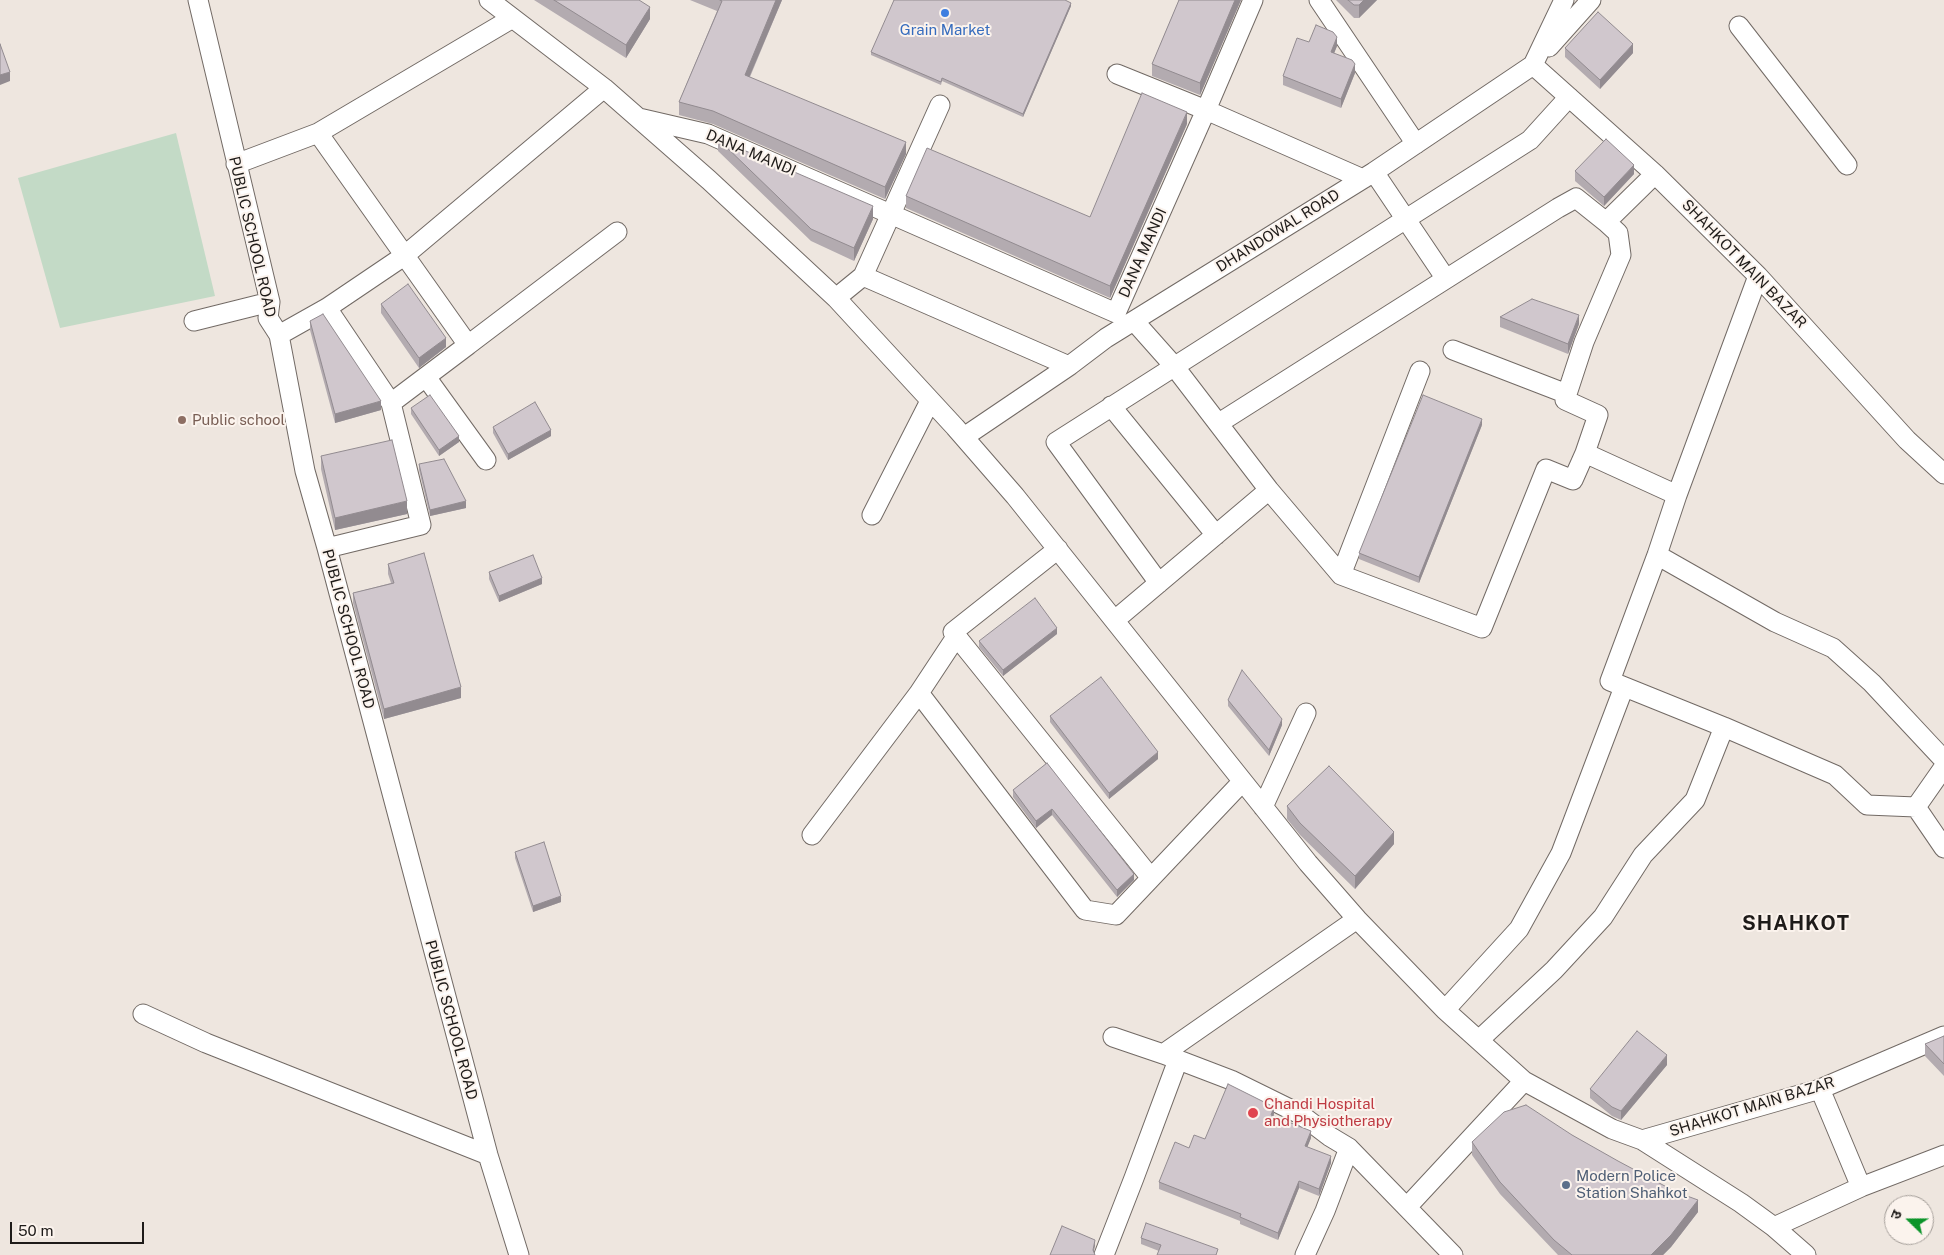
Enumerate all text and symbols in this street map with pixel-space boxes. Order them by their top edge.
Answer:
marker: Grain Market [939,7,951,19]
place label: Grain Market [900,21,990,39]
street label: DANA MANDI [703,126,799,180]
street label: PUBLIC SCHOOL ROAD [225,155,279,319]
street label: DHANDOWAL ROAD [1213,186,1343,276]
street label: SHAHKOT MAIN BAZAR [1678,196,1810,332]
street label: DANA MANDI [1115,205,1171,301]
place label: Public school [192,411,285,429]
marker: Public school [176,414,188,426]
street label: PUBLIC SCHOOL ROAD [318,547,378,711]
district label: SHAHKOT [1741,912,1851,936]
street label: PUBLIC SCHOOL ROAD [421,938,481,1102]
street label: SHAHKOT MAIN BAZAR [1667,1073,1837,1141]
place label: Chandi Hospital and Physiotherapy [1264,1095,1393,1130]
marker: Chandi Hospital and Physiotherapy [1246,1106,1260,1120]
place label: Modern Police Station Shahkot [1576,1167,1687,1202]
marker: Modern Police Station Shahkot [1560,1179,1572,1191]
north arrow [1884,1195,1934,1245]
text: उ [1887,1208,1905,1222]
scale bar [12,1212,146,1244]
text: 50 m [18,1222,53,1239]

